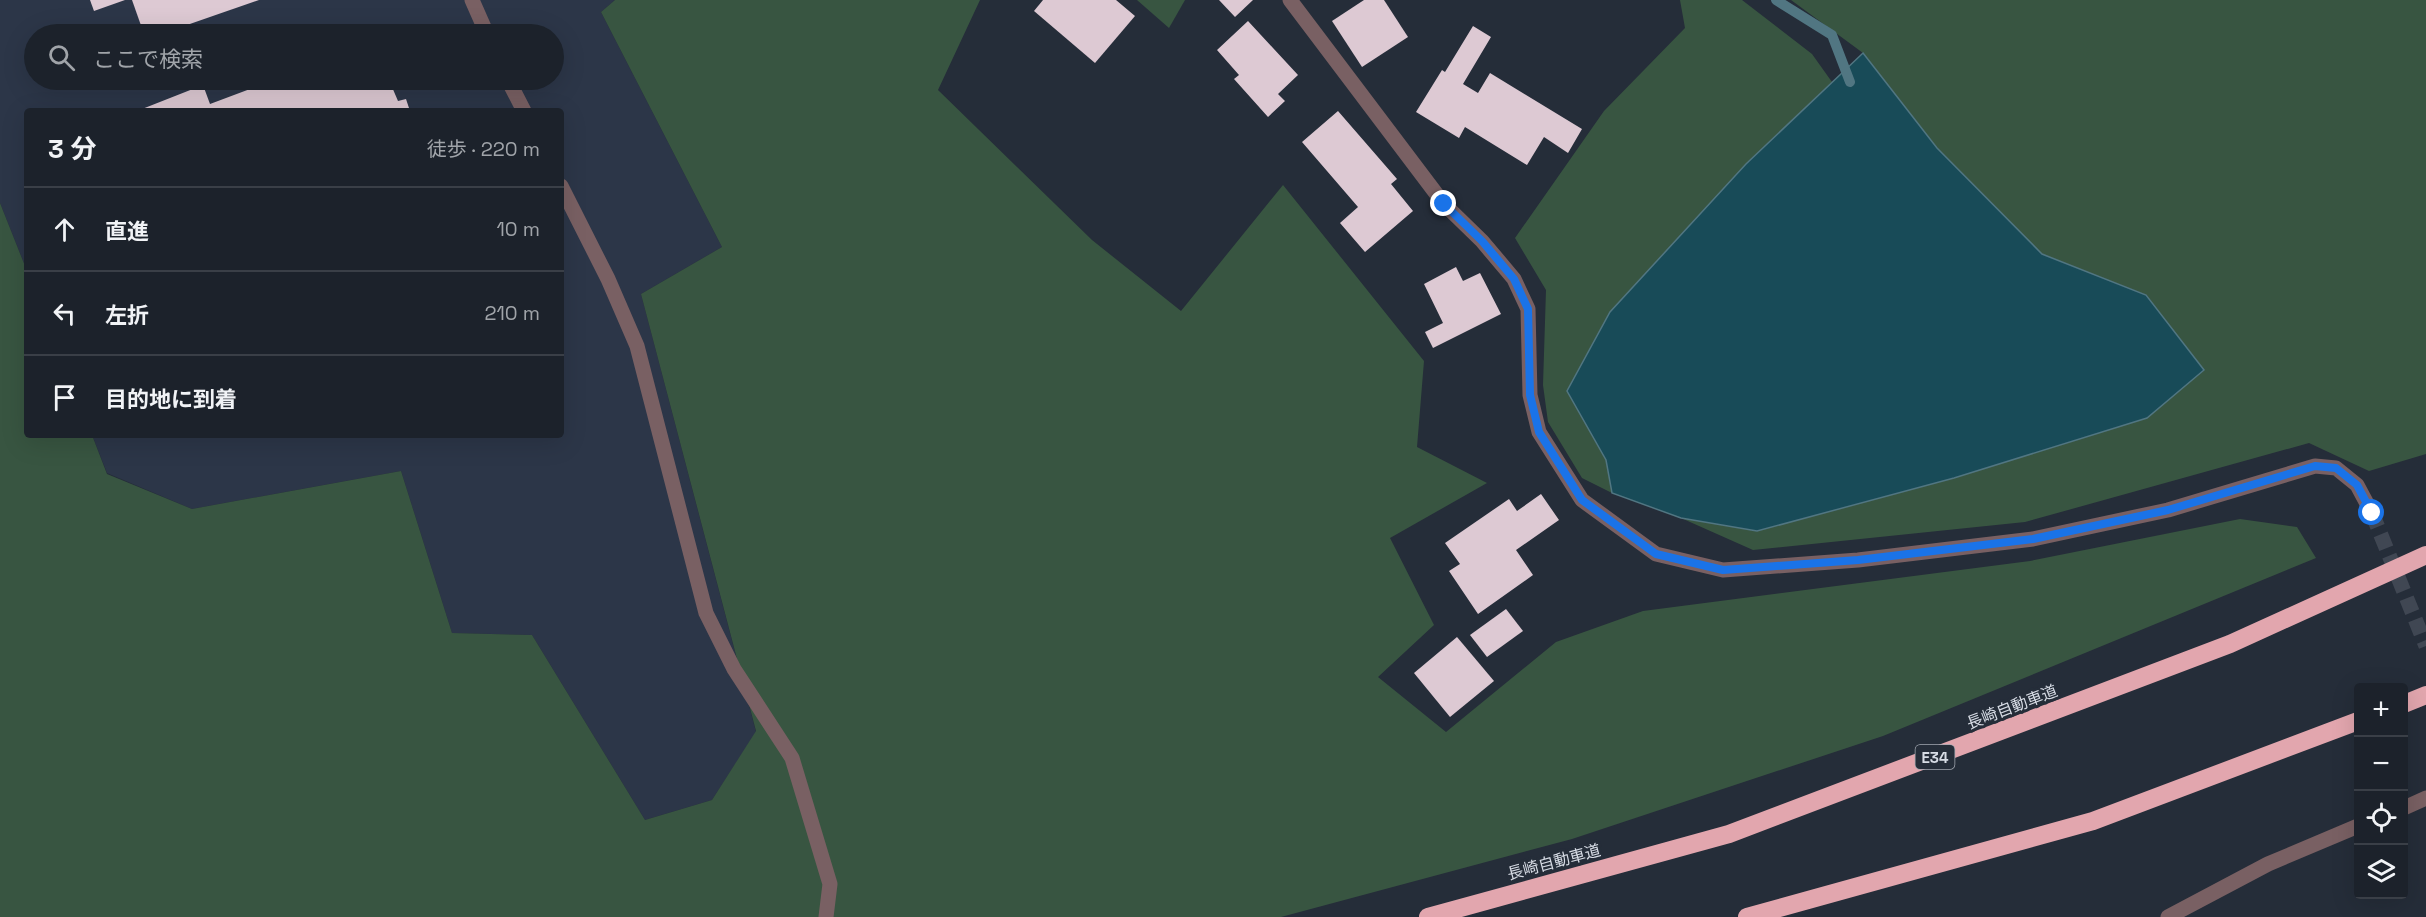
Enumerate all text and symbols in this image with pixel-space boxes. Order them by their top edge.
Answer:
search box [24,24,564,90]
icon: search [45,41,78,74]
text: ここで検索 [93,45,203,73]
text: 3 分 [48,132,96,166]
text: 徒歩 · 220 m [427,136,540,162]
route end [1430,190,1456,216]
icon: ahead [48,213,81,246]
text: 10 m [496,216,540,242]
text: 直進 [105,217,149,245]
icon: left [48,297,81,330]
text: 210 m [484,300,540,326]
text: 左折 [105,301,149,329]
icon: arrive [48,381,81,414]
text: 目的地に到着 [105,385,237,413]
route start [2358,499,2384,525]
street label: 長崎自動車道 [1963,680,2061,734]
map controls [2354,683,2408,899]
button: + [2354,683,2408,737]
button: − [2354,737,2408,791]
road number: E34 [1916,745,1954,769]
button: locate [2354,791,2408,845]
street label: 長崎自動車道 [1505,839,1603,885]
button: layers [2354,845,2408,899]

